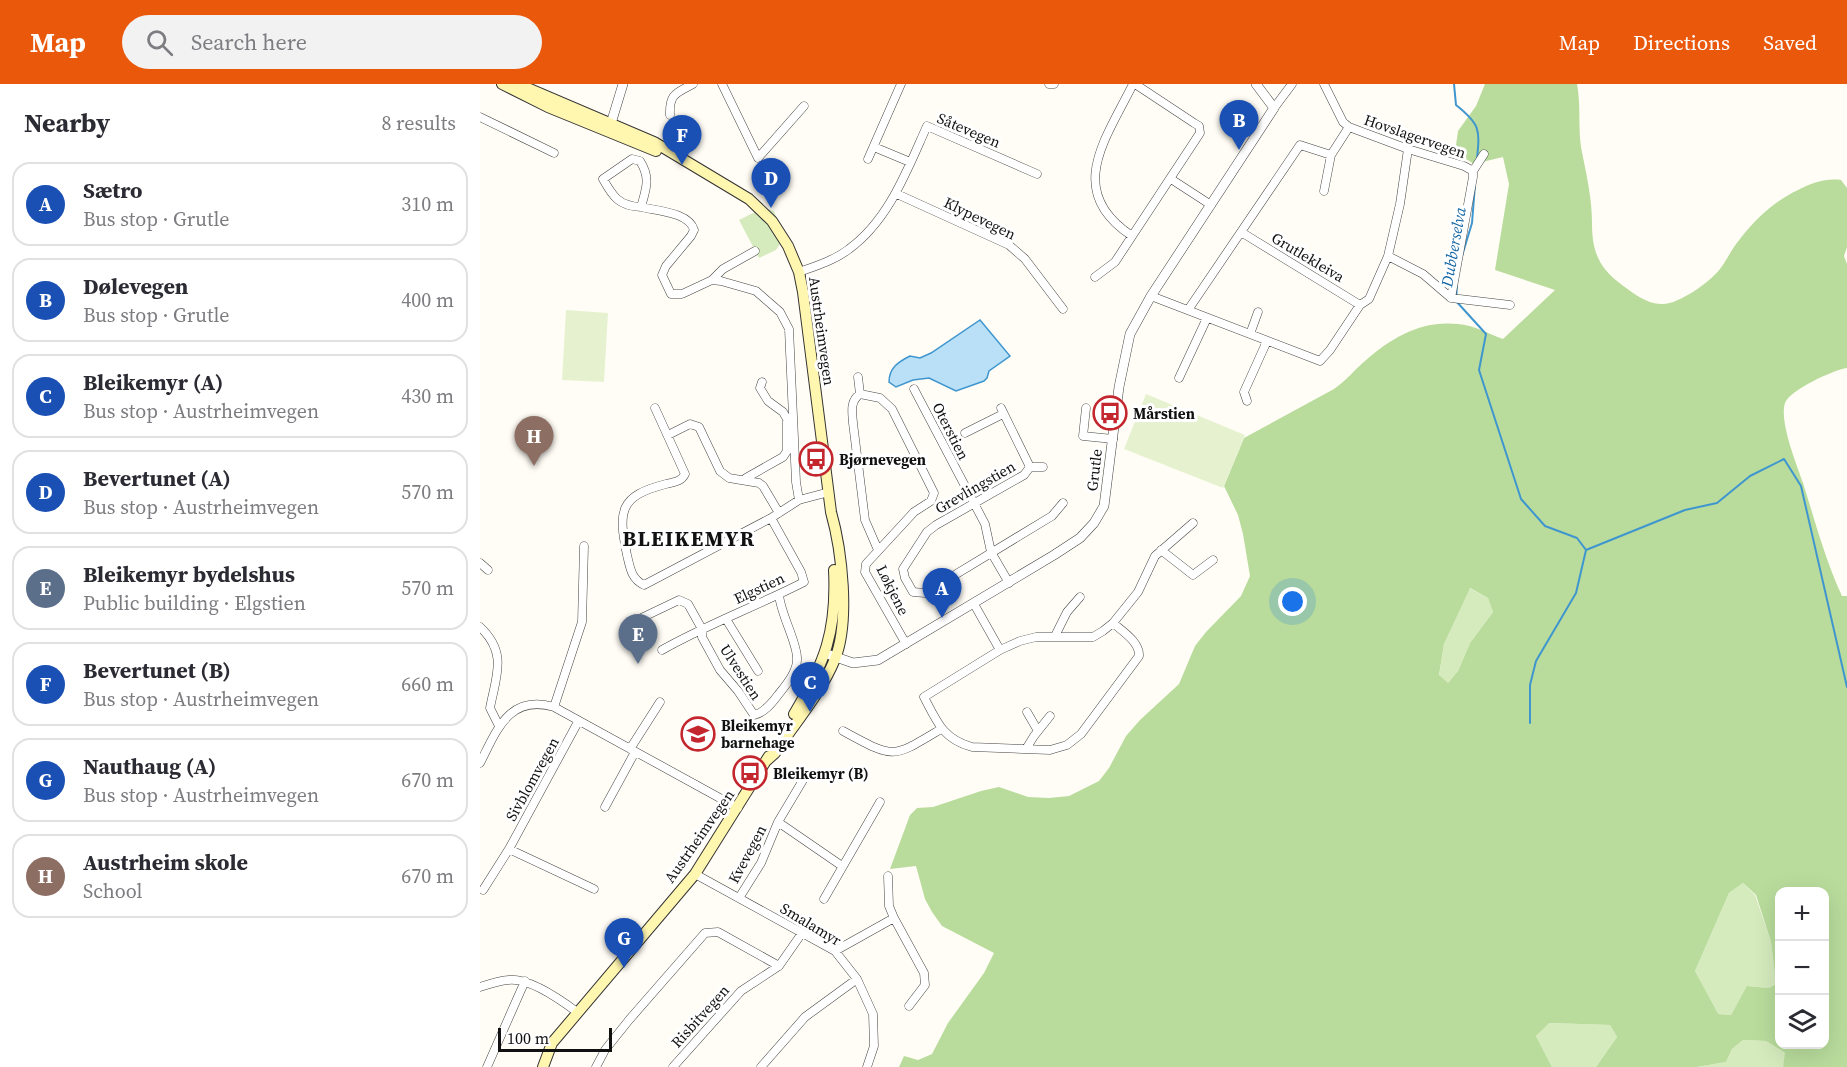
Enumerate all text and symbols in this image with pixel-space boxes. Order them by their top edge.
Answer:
search box [122,15,542,69]
text: Map [30,23,86,61]
icon: search [143,26,176,59]
text: Search here [191,27,307,57]
text: Map [1559,28,1600,57]
text: Directions [1633,28,1730,57]
text: Saved [1763,28,1817,57]
pin: B [1220,100,1258,150]
text: Nearby [24,105,110,141]
street label: Såtevegen [934,107,1004,153]
text: 8 results [381,109,456,137]
street label: Hovslagervegen [1361,109,1469,163]
pin: F [662,116,702,165]
pin: D [752,158,790,208]
text: Sætro [83,175,142,205]
text: A [39,190,52,218]
text: 310 m [401,190,454,218]
street label: Klypevegen [941,192,1019,244]
text: Bus stop · Grutle [83,205,230,233]
water label: Dubberselva [1435,205,1471,290]
street label: Grutlekleiva [1268,227,1349,287]
text: Dølevegen [83,271,188,301]
street label: Austrheimvegen [804,275,840,387]
text: B [39,286,52,314]
text: 400 m [401,286,454,314]
text: Bus stop · Grutle [83,301,230,329]
text: Bleikemyr (A) [83,367,223,397]
text: C [39,382,52,410]
text: 430 m [401,382,454,410]
bus stop icon: Mårstien [1092,395,1128,431]
text: Bus stop · Austrheimvegen [83,397,319,425]
street label: Oterstien [928,399,974,463]
place label: Mårstien [1133,403,1195,424]
pin: H [514,416,554,466]
bus stop icon: Bjørnevegen [798,441,834,477]
street label: Grutle [1081,447,1107,492]
place label: Bjørnevegen [839,449,926,470]
street label: Grevlingstien [931,456,1019,518]
text: Bevertunet (A) [83,463,231,493]
text: D [38,478,53,506]
text: 570 m [401,478,454,506]
text: Bus stop · Austrheimvegen [83,493,319,521]
district label: BLEIKEMYR [623,524,755,553]
text: Bleikemyr bydelshus [83,559,295,589]
street label: Løkjene [871,561,915,619]
street label: Elgstien [730,567,788,609]
pin: A [922,568,962,618]
text: E [40,574,51,602]
text: 570 m [401,574,454,602]
your location [1278,587,1307,616]
text: Public building · Elgstien [83,589,306,617]
pin: E [618,614,658,664]
street label: Ulvestien [715,640,767,704]
text: Bevertunet (B) [83,655,231,685]
pin: C [790,662,830,712]
text: F [40,670,51,698]
text: 660 m [401,670,454,698]
text: Bus stop · Austrheimvegen [83,685,319,713]
place label: Bleikemyr barnehage [721,715,795,753]
school or university icon: Bleikemyr barnehage [680,716,716,752]
street label: Sivblomvegen [500,733,564,825]
text: Nauthaug (A) [83,751,216,781]
bus stop icon: Bleikemyr (B) [732,755,768,791]
place label: Bleikemyr (B) [773,763,869,784]
text: G [39,766,52,794]
text: 670 m [401,766,454,794]
text: Bus stop · Austrheimvegen [83,781,319,809]
street label: Austrheimvegen [659,785,739,887]
street label: Kvevegen [723,821,771,887]
text: Austrheim skole [83,847,248,877]
text: H [38,862,53,890]
text: 670 m [401,862,454,890]
text: School [83,877,143,905]
map controls [1775,887,1829,1049]
button: + [1775,887,1829,941]
street label: Smalamyr [777,898,846,951]
pin: G [604,918,644,968]
button: − [1775,941,1829,995]
street label: Risbitvegen [666,980,734,1052]
button: layers [1775,995,1829,1049]
scale bar [498,1025,612,1052]
text: 100 m [507,1027,549,1049]

